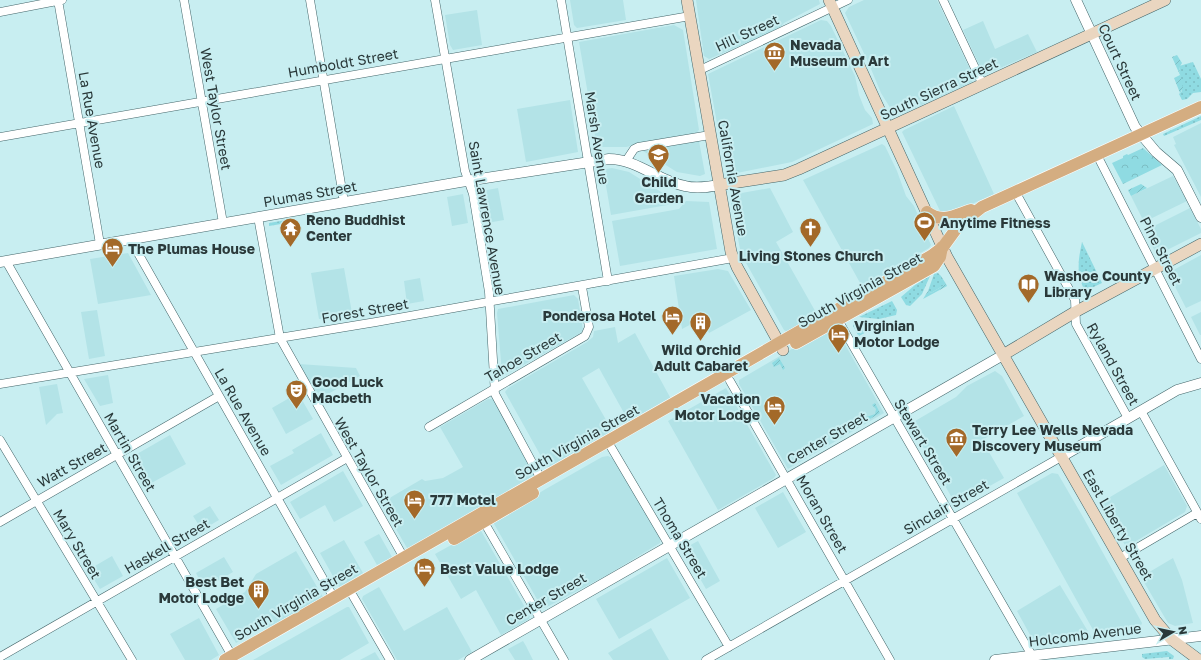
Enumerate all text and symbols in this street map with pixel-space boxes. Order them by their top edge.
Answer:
street label: Hill Street [712,10,781,55]
street label: Court Street [1095,21,1146,103]
place label: Nevada Museum of Art [790,36,890,69]
museum icon: Nevada Museum of Art [761,40,787,73]
street label: Humboldt Street [286,44,400,81]
street label: West Taylor Street [197,47,236,171]
street label: South Sierra Street [877,54,1000,123]
street label: La Rue Avenue [76,70,109,170]
street label: Marsh Avenue [582,90,613,186]
street label: California Avenue [715,118,752,237]
street label: Saint Lawrence Avenue [466,140,509,296]
school or university icon: Child Garden [646,141,672,174]
place label: Child Garden [635,173,684,206]
street label: Plumas Street [262,177,358,210]
sports icon: Anytime Fitness [912,210,938,243]
place label: Reno Buddhist Center [306,211,406,244]
place label: Anytime Fitness [940,214,1051,231]
street label: Pine Street [1137,214,1186,288]
temple icon: Reno Buddhist Center [278,215,304,248]
church icon: Living Stones Church [798,215,824,248]
hotel icon: The Plumas House [100,236,126,269]
place label: The Plumas House [128,240,255,257]
place label: Living Stones Church [739,247,883,264]
street label: South Virginia Street [795,248,925,331]
place label: Washoe County Library [1044,267,1152,300]
library icon: Washoe County Library [1015,271,1041,304]
street label: Forest Street [320,294,410,327]
hotel icon: Ponderosa Hotel [659,303,685,336]
place label: Ponderosa Hotel [542,307,656,324]
building icon: Wild Orchid Adult Cabaret [688,309,714,342]
place label: Virginian Motor Lodge [854,317,940,350]
street label: Ryland Street [1084,319,1143,408]
hotel icon: Virginian Motor Lodge [826,321,852,354]
street label: Tahoe Street [482,328,564,385]
place label: Wild Orchid Adult Cabaret [654,341,748,374]
street label: La Rue Avenue [212,365,275,459]
place label: Good Luck Macbeth [312,373,384,406]
theatre icon: Good Luck Macbeth [283,377,309,410]
place label: Vacation Motor Lodge [674,390,760,423]
hotel icon: Vacation Motor Lodge [762,394,788,427]
street label: Stewart Street [891,396,956,488]
street label: South Virginia Street [512,400,642,483]
street label: Center Street [783,408,870,467]
street label: Martin Street [101,409,160,494]
street label: West Taylor Street [331,414,408,530]
place label: Terry Lee Wells Nevada Discovery Museum [972,421,1133,454]
museum icon: Terry Lee Wells Nevada Discovery Museum [943,425,969,458]
street label: Watt Street [34,439,109,491]
street label: East Liberty Street [1080,466,1157,583]
street label: Moran Street [793,472,852,556]
street label: Sinclair Street [900,475,991,538]
hotel icon: 777 Motel [402,487,428,520]
place label: 777 Motel [430,491,496,508]
street label: Thoma Street [650,494,711,581]
street label: Mary Street [50,506,105,582]
street label: Haskell Street [121,514,212,577]
hotel icon: Best Value Lodge [412,556,438,589]
street label: South Virginia Street [231,559,360,644]
place label: Best Value Lodge [440,560,559,577]
street label: Center Street [502,569,589,628]
place label: Best Bet Motor Lodge [158,573,244,606]
building icon: Best Bet Motor Lodge [246,577,272,610]
north arrow [1153,612,1193,652]
street label: Holcomb Avenue [1028,619,1142,650]
text: N [1176,625,1190,636]

